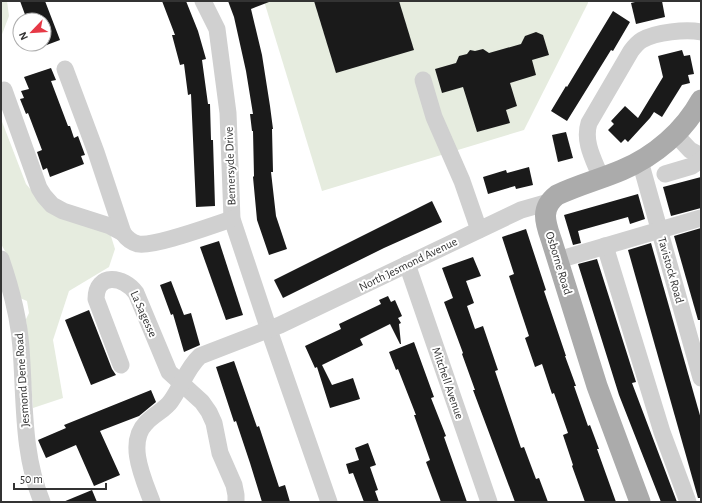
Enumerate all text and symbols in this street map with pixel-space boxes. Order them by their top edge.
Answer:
north arrow [12,12,52,52]
text: N [17,30,30,42]
street label: Bemersyde Drive [223,126,238,206]
street label: Osborne Road [544,230,574,296]
street label: North Jesmond Avenue [357,235,459,293]
street label: Tavistock Road [656,235,686,305]
street label: La Sagesse [128,289,160,339]
street label: Jesmond Dene Road [13,333,31,427]
street label: Mitchell Avenue [430,345,466,421]
scale bar [14,465,106,491]
text: 50 m [20,473,43,485]

